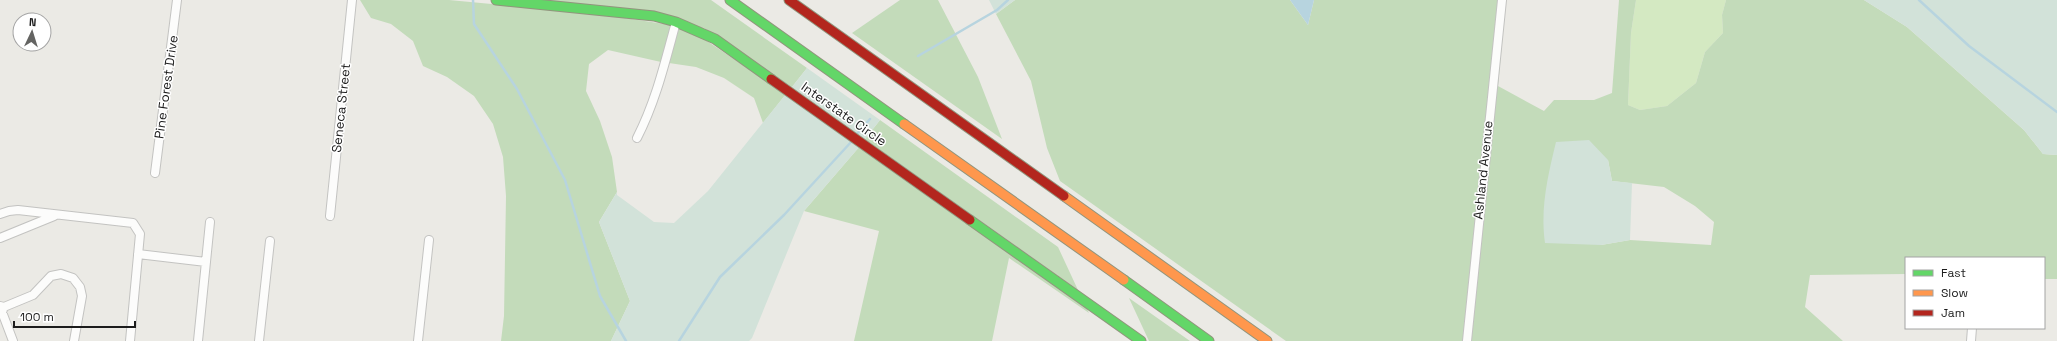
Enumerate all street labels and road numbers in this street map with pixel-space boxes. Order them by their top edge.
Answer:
street label: Pine Forest Drive [150,34,182,140]
street label: Seneca Street [328,63,354,153]
street label: Interstate Circle [798,78,890,150]
street label: Ashland Avenue [1469,120,1497,220]

